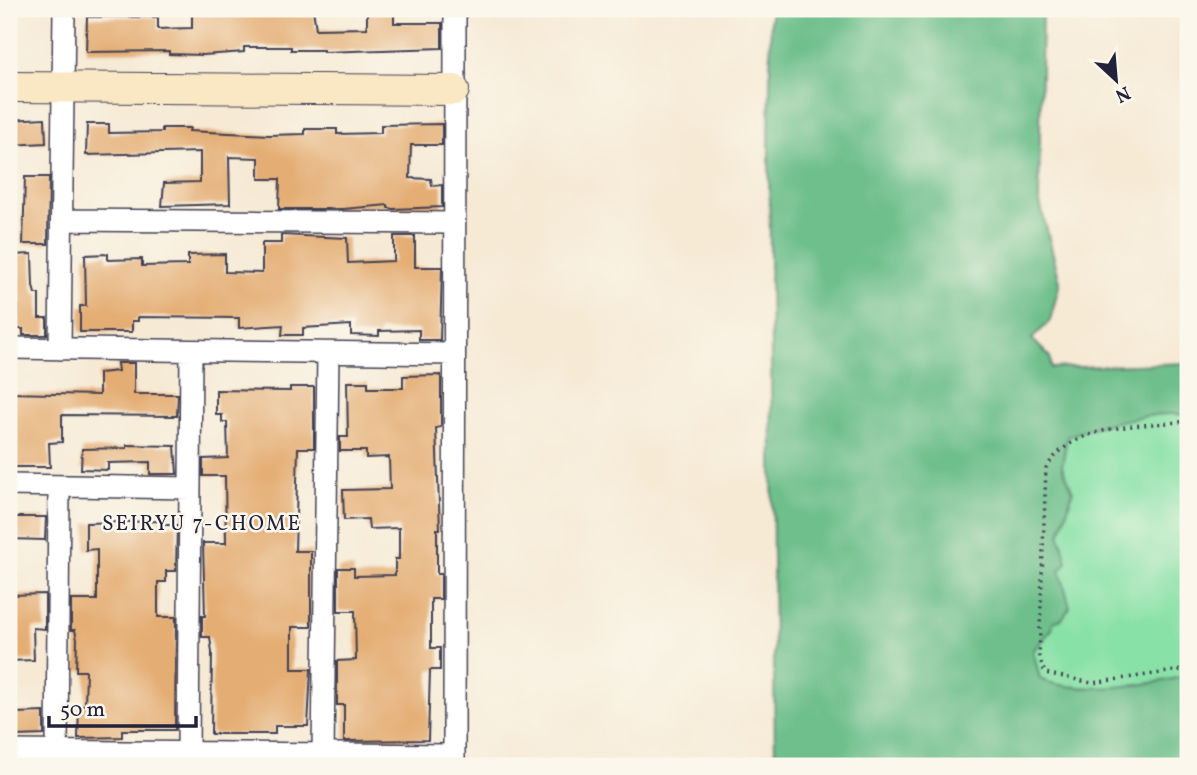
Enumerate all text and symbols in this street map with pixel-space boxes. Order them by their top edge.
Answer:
north arrow [1082,46,1152,116]
text: N [1110,79,1134,108]
district label: SEIRYU 7-CHOME [102,510,302,539]
scale bar [49,684,196,728]
text: 50 m [60,696,105,725]

